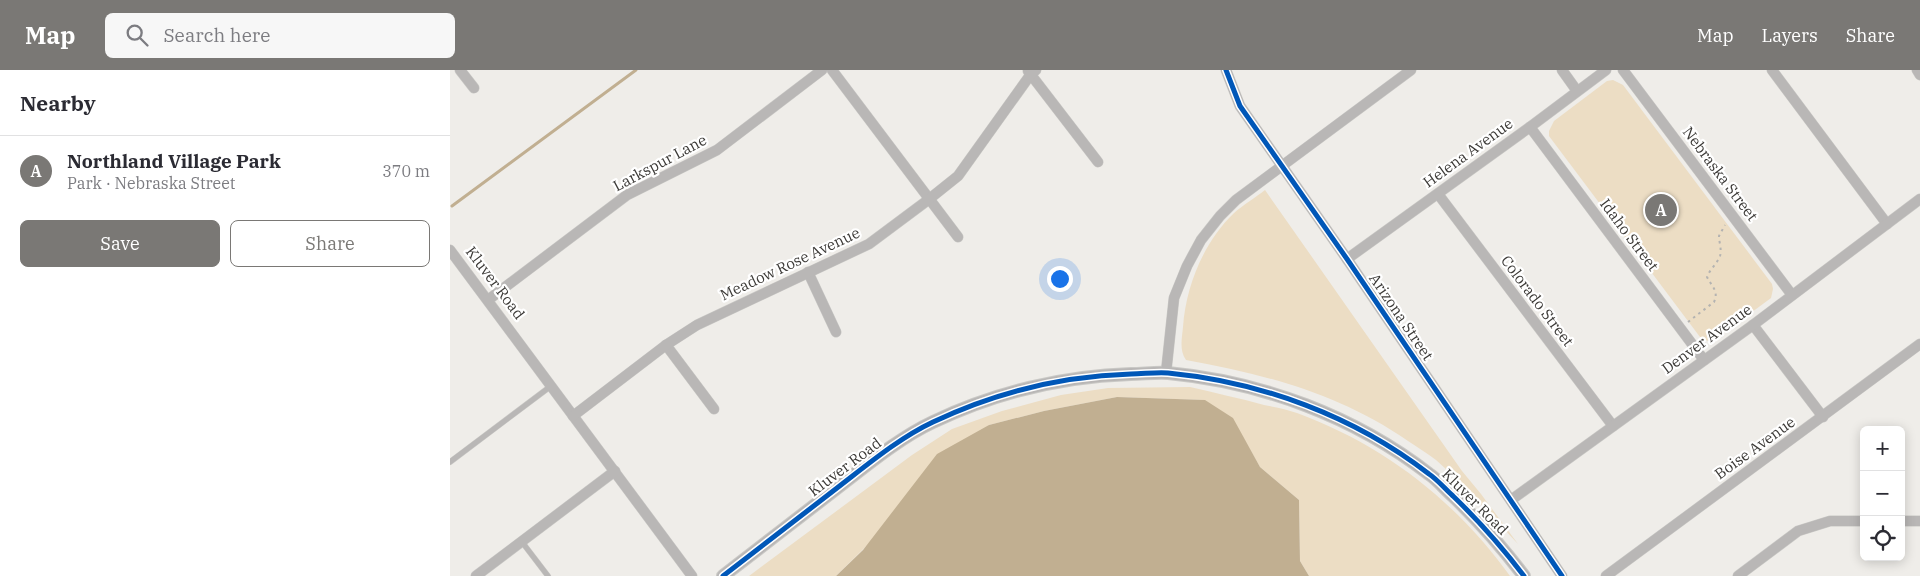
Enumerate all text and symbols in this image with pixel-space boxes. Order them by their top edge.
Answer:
search box [105,13,455,58]
text: Map [25,19,75,51]
icon: search [123,21,151,49]
text: Search here [163,23,270,47]
text: Map [1697,24,1734,47]
text: Layers [1762,24,1818,47]
text: Share [1846,24,1895,47]
text: Nearby [20,89,96,117]
street label: Helena Avenue [1419,114,1516,192]
street label: Nebraska Street [1679,123,1762,225]
street label: Larkspur Lane [610,130,710,195]
text: Northland Village Park [67,149,281,173]
text: A [30,161,42,181]
text: 370 m [382,161,430,181]
text: Park · Nebraska Street [67,173,235,193]
pin: A [1645,191,1677,229]
street label: Idaho Street [1596,195,1663,275]
button: Save [20,220,220,267]
button: Share [230,220,430,267]
street label: Meadow Rose Avenue [717,223,863,304]
street label: Kluver Road [462,243,529,323]
street label: Colorado Street [1497,251,1578,350]
your location [1047,266,1073,292]
street label: Arizona Street [1365,270,1438,364]
street label: Denver Avenue [1658,300,1755,378]
street label: Boise Avenue [1711,412,1799,483]
map controls [1860,426,1905,561]
button: + [1860,426,1905,471]
street label: Kluver Road [805,433,885,500]
street label: Kluver Road [1438,464,1513,539]
button: − [1860,471,1905,516]
button: locate [1860,516,1905,561]

